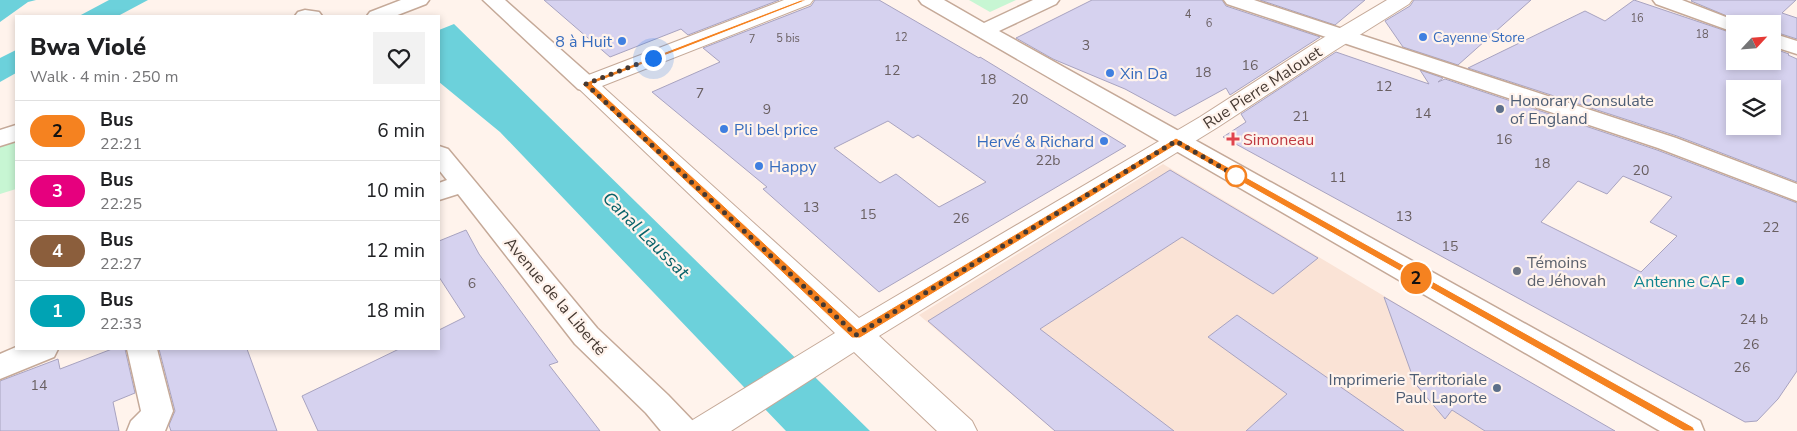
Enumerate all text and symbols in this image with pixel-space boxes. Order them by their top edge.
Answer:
house number: 4 [1185,7,1192,22]
house number: 16 [1630,11,1644,26]
north arrow [1726,15,1781,70]
map controls [1726,15,1781,135]
house number: 6 [1206,16,1213,31]
house number: 18 [1695,27,1709,42]
place label: Cayenne Store [1433,28,1525,47]
house number: 12 [894,30,908,45]
text: Bwa Violé [30,31,146,63]
place label: 8 à Huit [555,31,612,53]
house number: 5 bis [776,31,800,46]
marker: Cayenne Store [1417,31,1429,43]
button: heart [373,32,425,84]
house number: 7 [749,32,755,47]
marker: 8 à Huit [616,35,628,47]
house number: 3 [1082,36,1090,55]
street label: Rue Pierre Malouet [1199,41,1326,134]
your location [641,46,666,71]
house number: 16 [1242,56,1258,75]
house number: 12 [884,61,900,80]
place label: Xin Da [1120,63,1168,85]
house number: 18 [1195,63,1211,82]
text: Walk · 4 min · 250 m [30,66,178,88]
marker: Xin Da [1104,67,1116,79]
house number: 18 [980,70,996,89]
house number: 12 [1376,77,1392,96]
button: layers [1726,80,1781,135]
house number: 7 [696,84,704,103]
house number: 20 [1012,90,1028,109]
place label: Honorary Consulate of England [1510,90,1654,130]
house number: 9 [763,100,771,119]
marker: Honorary Consulate of England [1494,103,1506,115]
house number: 14 [1415,104,1431,123]
text: Bus [100,107,133,133]
house number: 21 [1293,107,1309,126]
text: 6 min [377,118,425,144]
text: 2 [52,119,63,143]
place label: Pli bel price [734,119,818,141]
marker: Pli bel price [718,123,730,135]
place label: Simoneau [1243,129,1314,151]
house number: 16 [1496,130,1512,149]
place label: Hervé & Richard [977,131,1094,153]
text: 22:21 [100,133,142,155]
marker: Simoneau [1227,133,1239,145]
marker: Hervé & Richard [1098,135,1110,147]
house number: 22b [1036,151,1060,170]
house number: 18 [1534,154,1550,173]
place label: Happy [769,156,817,178]
marker: Happy [753,160,765,172]
house number: 20 [1633,161,1649,180]
unlabelled marker [1225,165,1247,187]
text: Bus [100,167,133,193]
house number: 11 [1330,168,1346,187]
text: 10 min [366,178,425,204]
text: 3 [52,179,63,203]
water label: Canal Laussat [597,186,695,284]
text: 22:25 [100,193,142,215]
house number: 13 [803,198,819,217]
house number: 15 [860,205,876,224]
house number: 13 [1396,207,1412,226]
house number: 26 [953,209,969,228]
house number: 22 [1763,218,1779,237]
text: Bus [100,227,133,253]
street label: Avenue de la Liberté [499,233,611,361]
house number: 15 [1442,237,1458,256]
text: 12 min [366,238,425,264]
text: 4 [52,239,63,263]
place label: Témoins de Jéhovah [1527,252,1606,292]
text: 22:27 [100,253,142,275]
line badge: 2 [1400,262,1432,294]
marker: Témoins de Jéhovah [1511,265,1523,277]
text: 2 [1411,266,1421,290]
place label: Antenne CAF [1633,271,1730,293]
house number: 6 [468,274,476,293]
marker: Antenne CAF [1734,275,1746,287]
text: Bus [100,287,133,313]
text: 18 min [366,298,425,324]
text: 1 [52,299,63,323]
house number: 24 b [1740,310,1768,329]
text: 22:33 [100,313,142,335]
house number: 26 [1743,335,1759,354]
house number: 26 [1734,358,1750,377]
place label: Imprimerie Territoriale Paul Laporte [1329,369,1487,409]
house number: 14 [31,376,47,395]
marker: Imprimerie Territoriale Paul Laporte [1491,382,1503,394]

